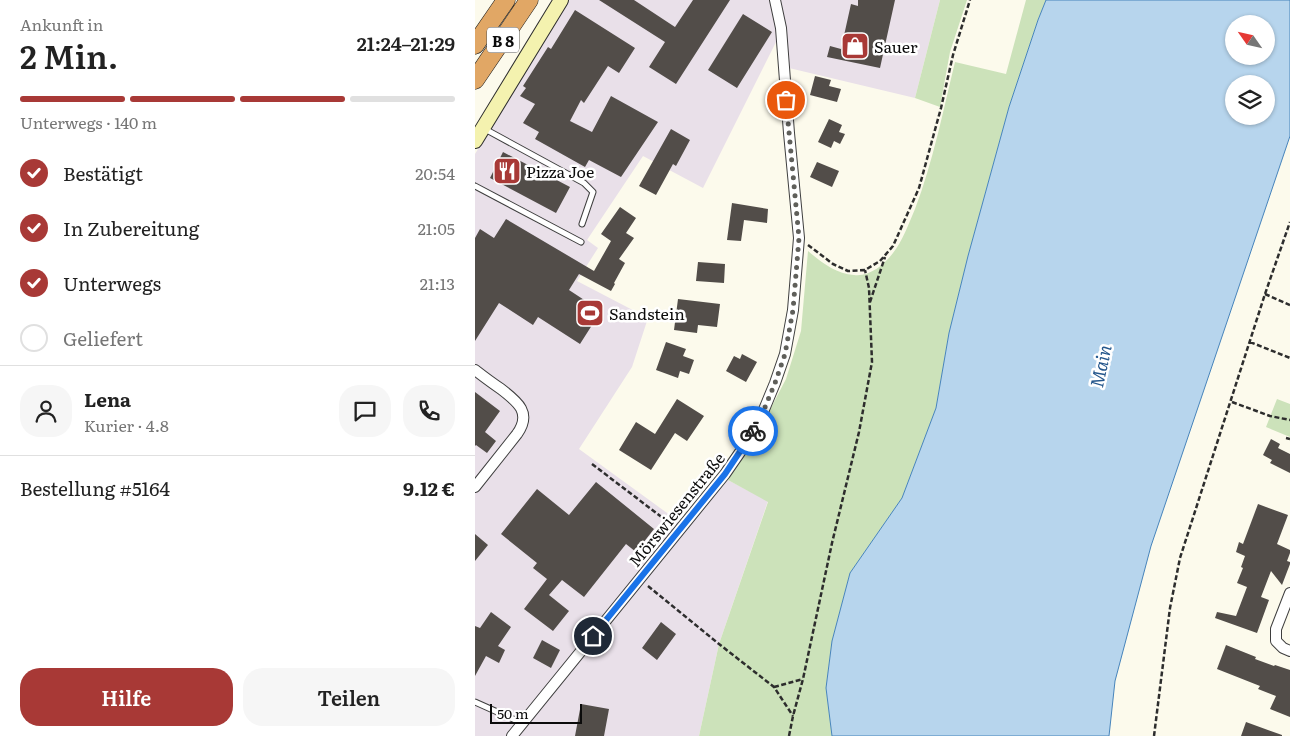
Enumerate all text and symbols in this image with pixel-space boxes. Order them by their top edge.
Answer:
text: Ankunft in [20,12,103,36]
north arrow [1225,15,1275,65]
map controls [1225,15,1275,125]
road number: B 8 [487,28,519,52]
text: 21:24–21:29 [357,29,455,57]
text: 2 Min. [20,31,118,79]
shop icon: Sauer [840,31,870,61]
place label: Sauer [874,34,918,58]
button: layers [1225,75,1275,125]
pin [765,79,807,121]
icon: bag [772,86,800,114]
text: Unterwegs · 140 m [20,110,157,134]
restaurant icon: Pizza Joe [492,156,522,186]
icon: check [20,159,48,187]
text: Bestätigt [63,159,143,187]
place label: Pizza Joe [526,159,594,183]
text: 20:54 [415,161,455,185]
icon: check [20,214,48,242]
text: In Zubereitung [63,214,199,242]
text: 21:05 [418,216,455,240]
icon: check [20,269,48,297]
text: Unterwegs [63,269,161,297]
text: 21:13 [420,271,455,295]
sports icon: Sandstein [575,298,605,328]
place label: Sandstein [609,301,685,325]
text: Geliefert [63,324,143,352]
water label: Main [1082,342,1118,390]
button: person [20,385,72,437]
text: Lena [84,385,131,413]
button: chat [339,385,391,437]
button: phone [403,385,455,437]
courier [728,406,778,456]
text: Kurier · 4.8 [84,413,169,437]
icon: bike [739,417,767,445]
street label: Mörswiesenstraße [622,447,730,571]
text: Bestellung #5164 [20,474,170,502]
text: 9.12 € [403,474,455,502]
pin [572,615,614,657]
icon: home [579,622,607,650]
button: Hilfe [20,668,233,726]
button: Teilen [243,668,455,726]
scale bar [490,701,583,724]
text: 50 m [497,703,529,723]

